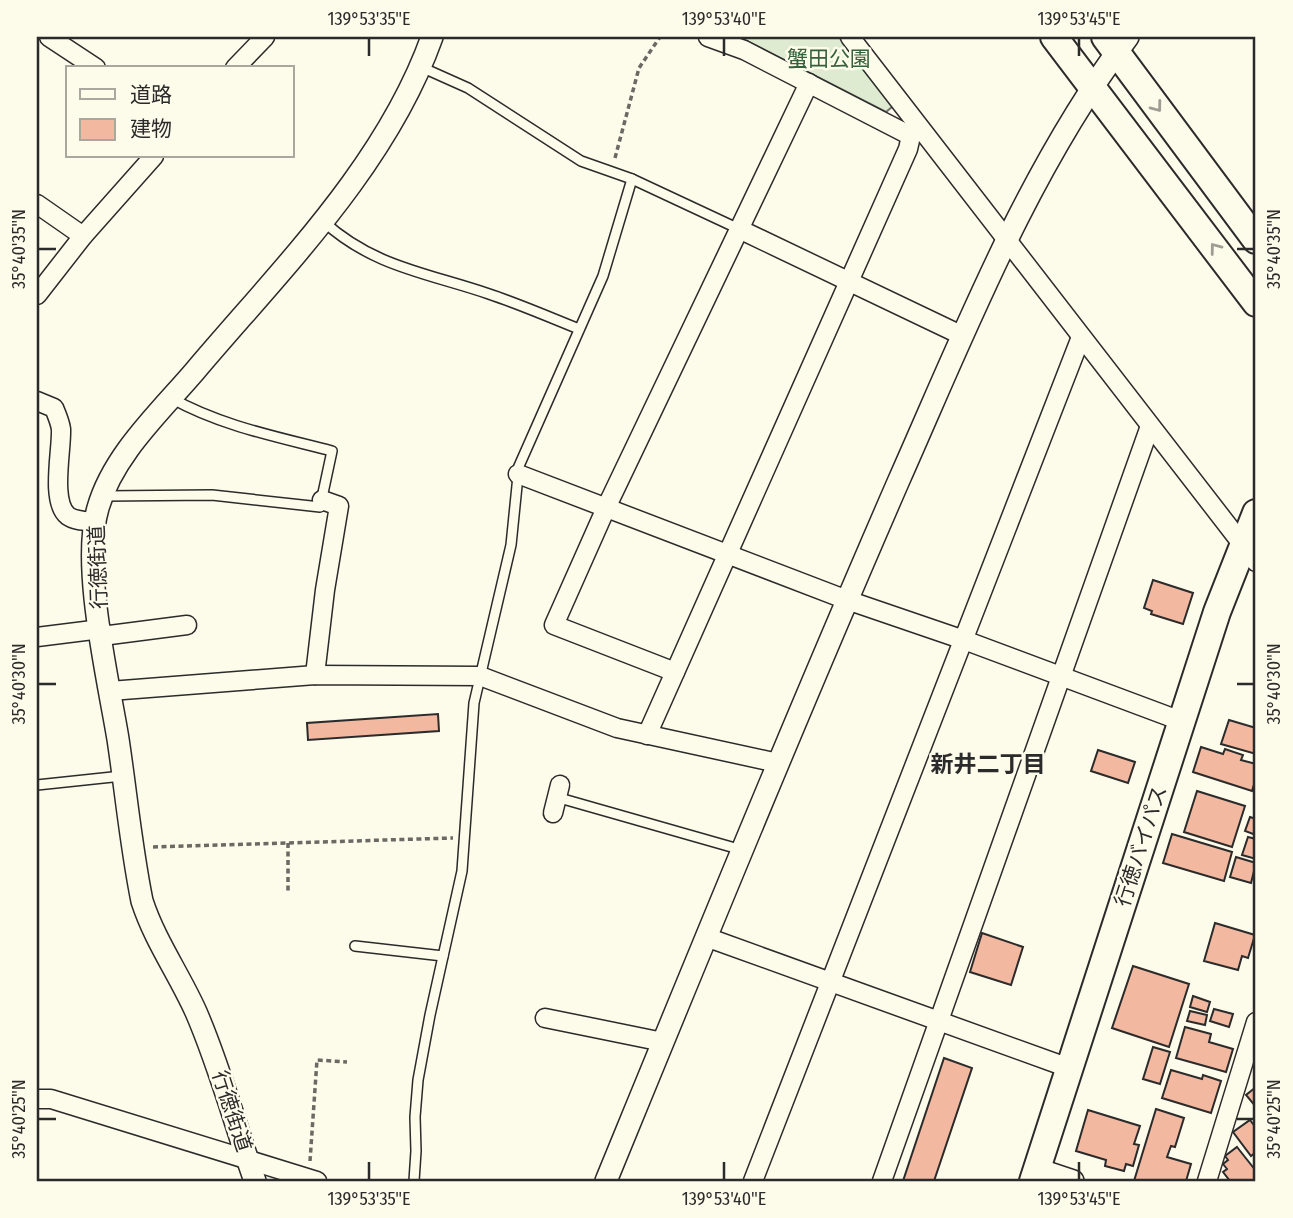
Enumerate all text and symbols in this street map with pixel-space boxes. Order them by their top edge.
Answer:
text: 139°53'35"E [327,8,411,30]
text: 139°53'40"E [682,8,766,30]
text: 139°53'45"E [1038,8,1120,30]
park label: 蟹田公園 [787,46,871,72]
legend [66,66,294,158]
text: 道路 [130,82,172,108]
one-way arrow [1149,99,1162,111]
text: 建物 [130,116,172,142]
text: 35°40'35"N [8,209,30,289]
text: 35°40'35"N [1263,209,1285,289]
one-way arrow [1210,244,1223,256]
street label: 行徳街道 [84,525,112,609]
text: 35°40'30"N [8,643,30,725]
text: 35°40'30"N [1263,643,1285,725]
district label: 新井二丁目 [931,750,1046,778]
street label: 行徳バイパス [1109,782,1173,910]
street label: 行徳街道 [207,1067,257,1155]
text: 35°40'25"N [8,1079,30,1159]
text: 35°40'25"N [1263,1079,1285,1159]
text: 139°53'35"E [327,1188,411,1210]
text: 139°53'40"E [682,1188,766,1210]
text: 139°53'45"E [1038,1188,1120,1210]

